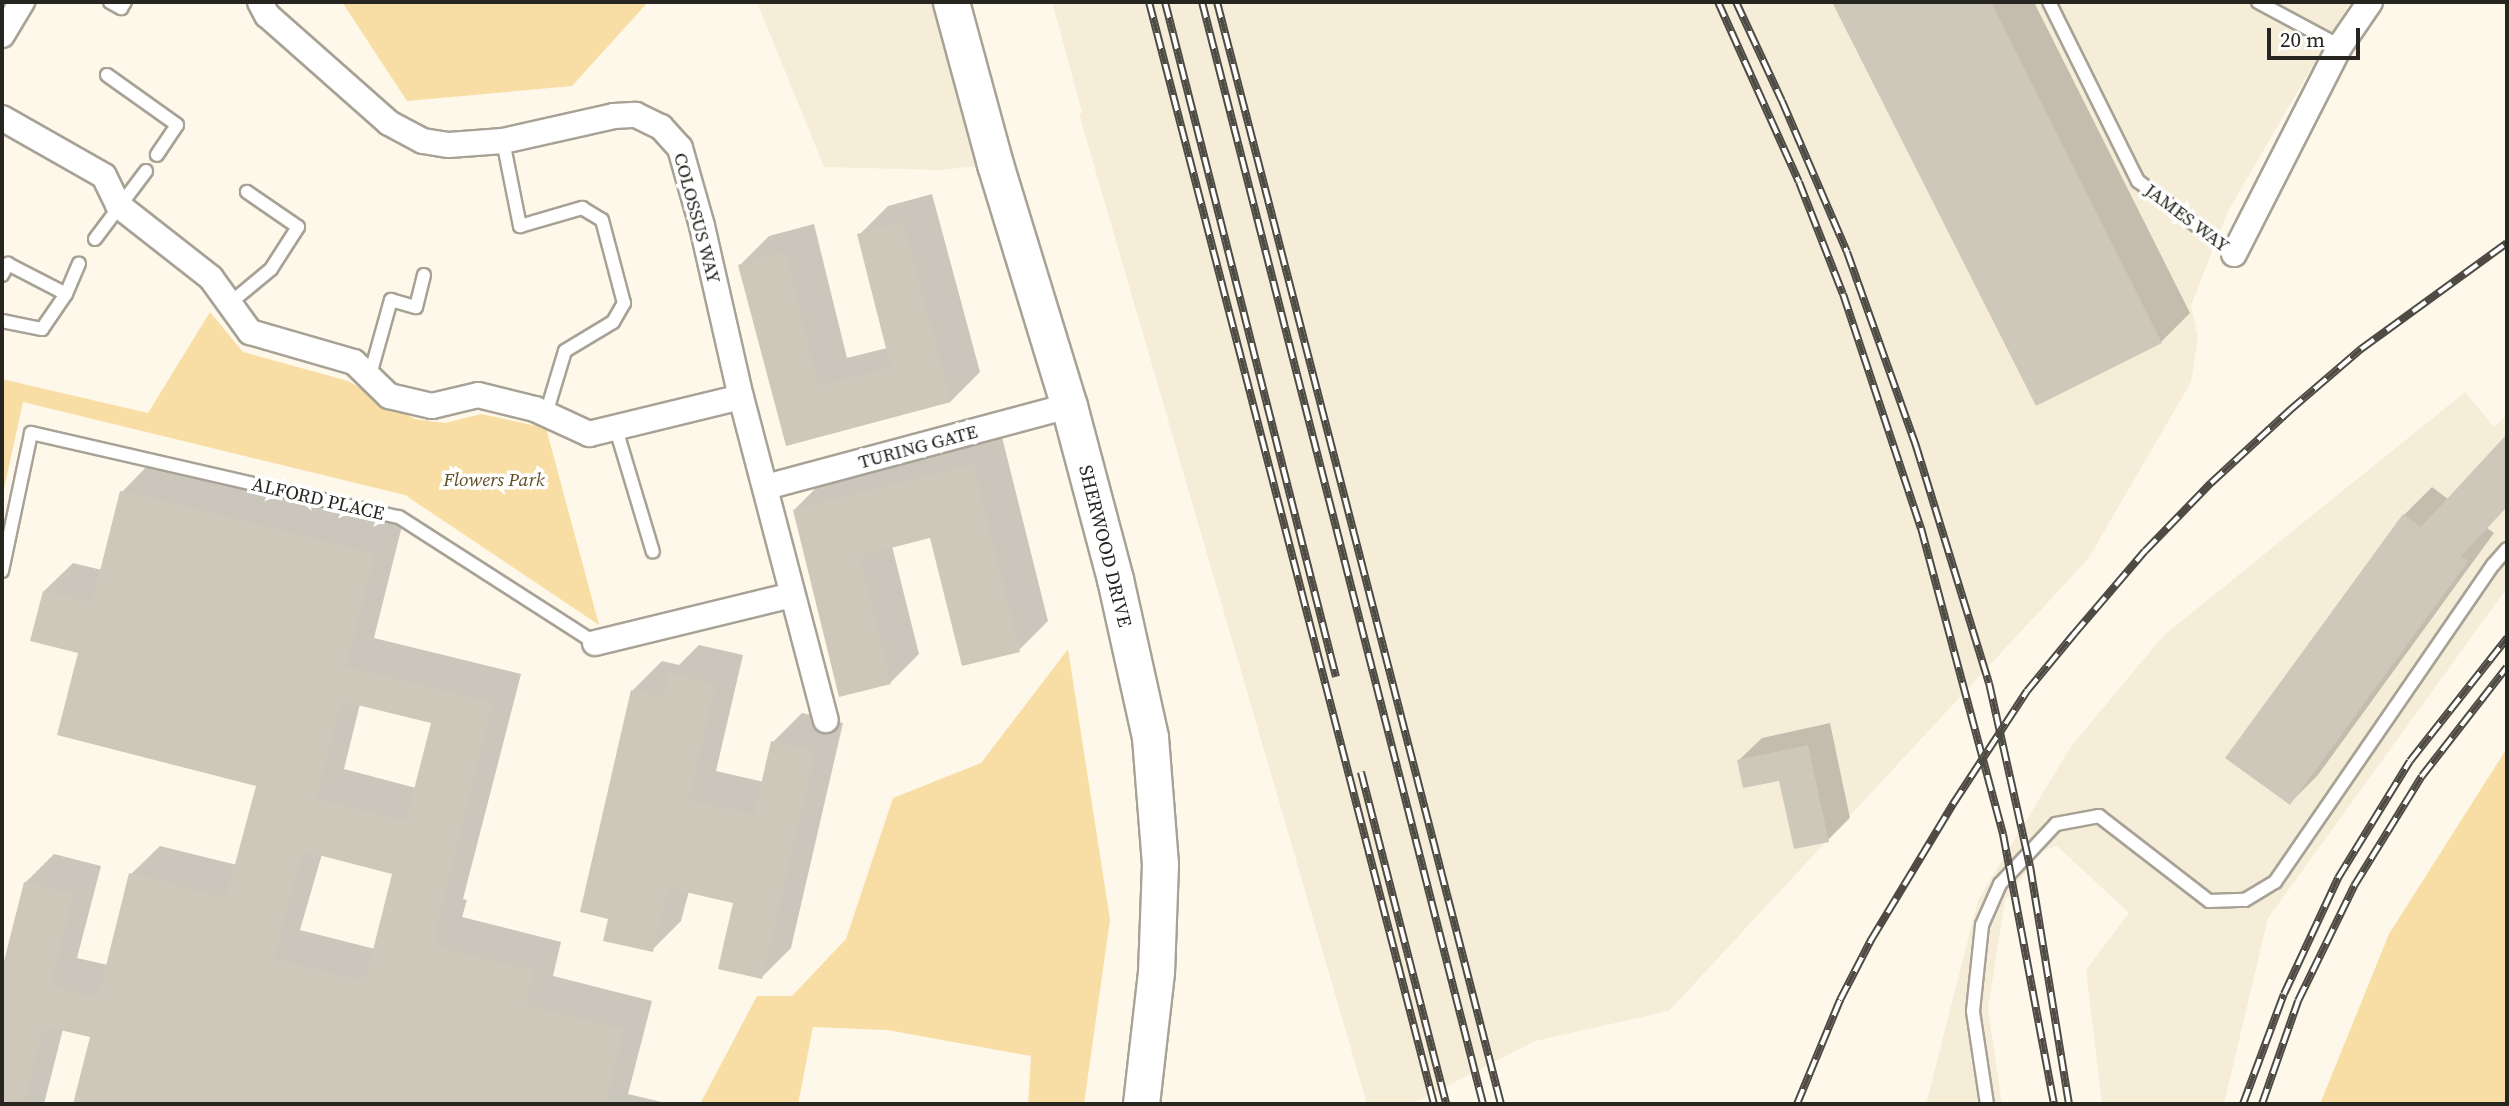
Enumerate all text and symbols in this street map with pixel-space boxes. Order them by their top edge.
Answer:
scale bar [2271,14,2364,58]
text: 20 m [2280,25,2325,54]
street label: COLOSSUS WAY [669,150,725,286]
street label: JAMES WAY [2140,179,2234,257]
street label: TURING GATE [856,420,980,474]
street label: SHERWOOD DRIVE [1074,463,1136,629]
park label: Flowers Park [443,469,545,491]
street label: ALFORD PLACE [250,473,386,525]

